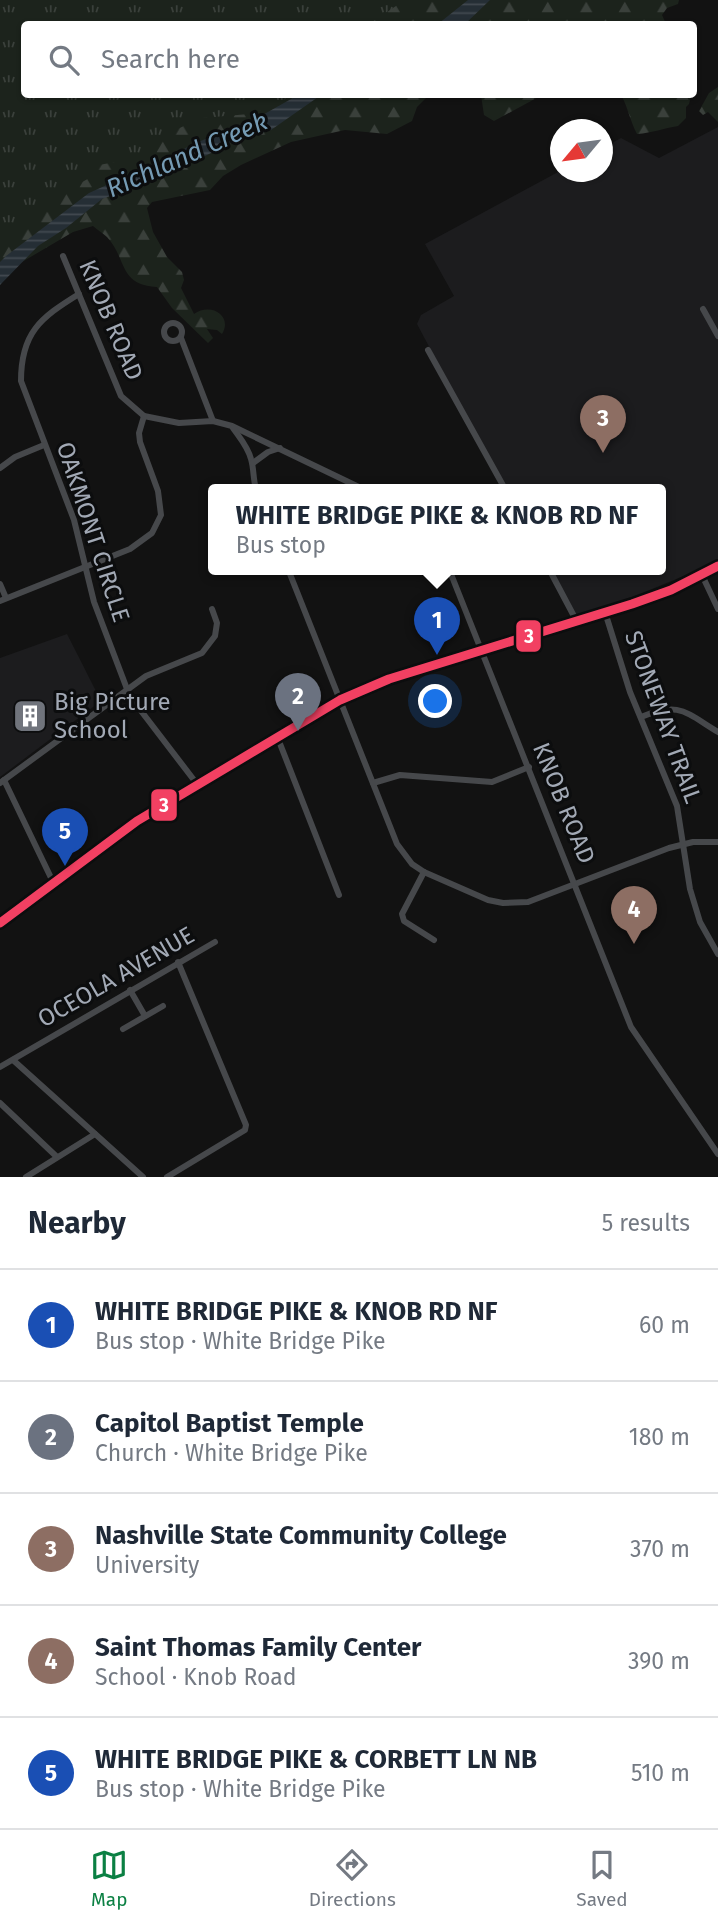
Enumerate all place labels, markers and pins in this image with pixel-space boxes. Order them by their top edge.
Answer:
pin: 3 [580,395,626,453]
pin: 1 [414,597,460,655]
pin: 2 [275,673,321,731]
place label: Big Picture School [54,688,171,744]
building icon: Big Picture School [11,697,49,735]
pin: 5 [42,808,88,866]
pin: 4 [611,886,657,944]

